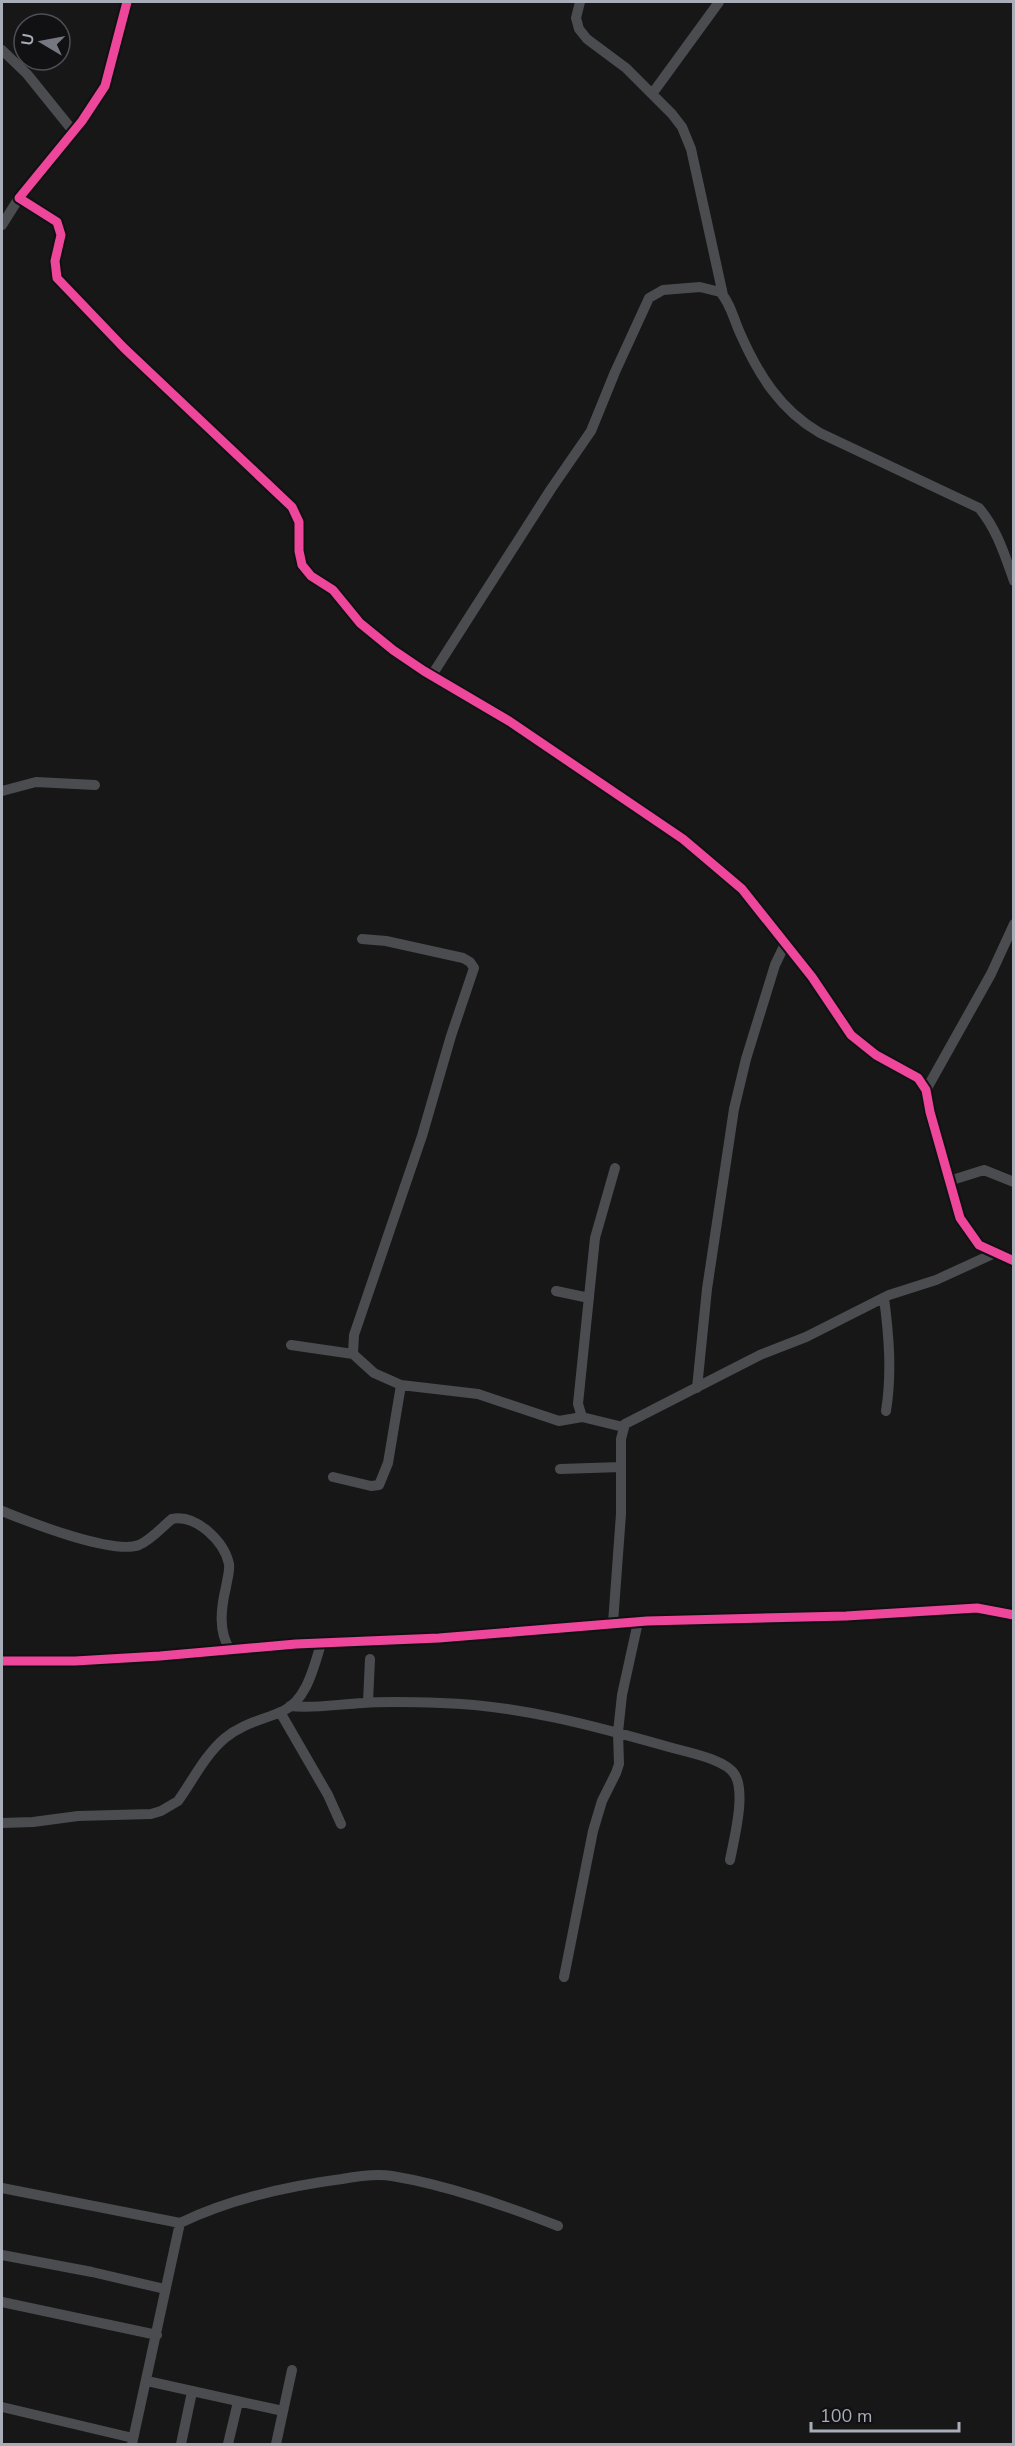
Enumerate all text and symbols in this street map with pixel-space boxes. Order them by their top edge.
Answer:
north arrow [12,12,72,72]
text: U [16,32,40,47]
scale bar [811,2395,960,2433]
text: 100 m [820,2404,872,2428]

